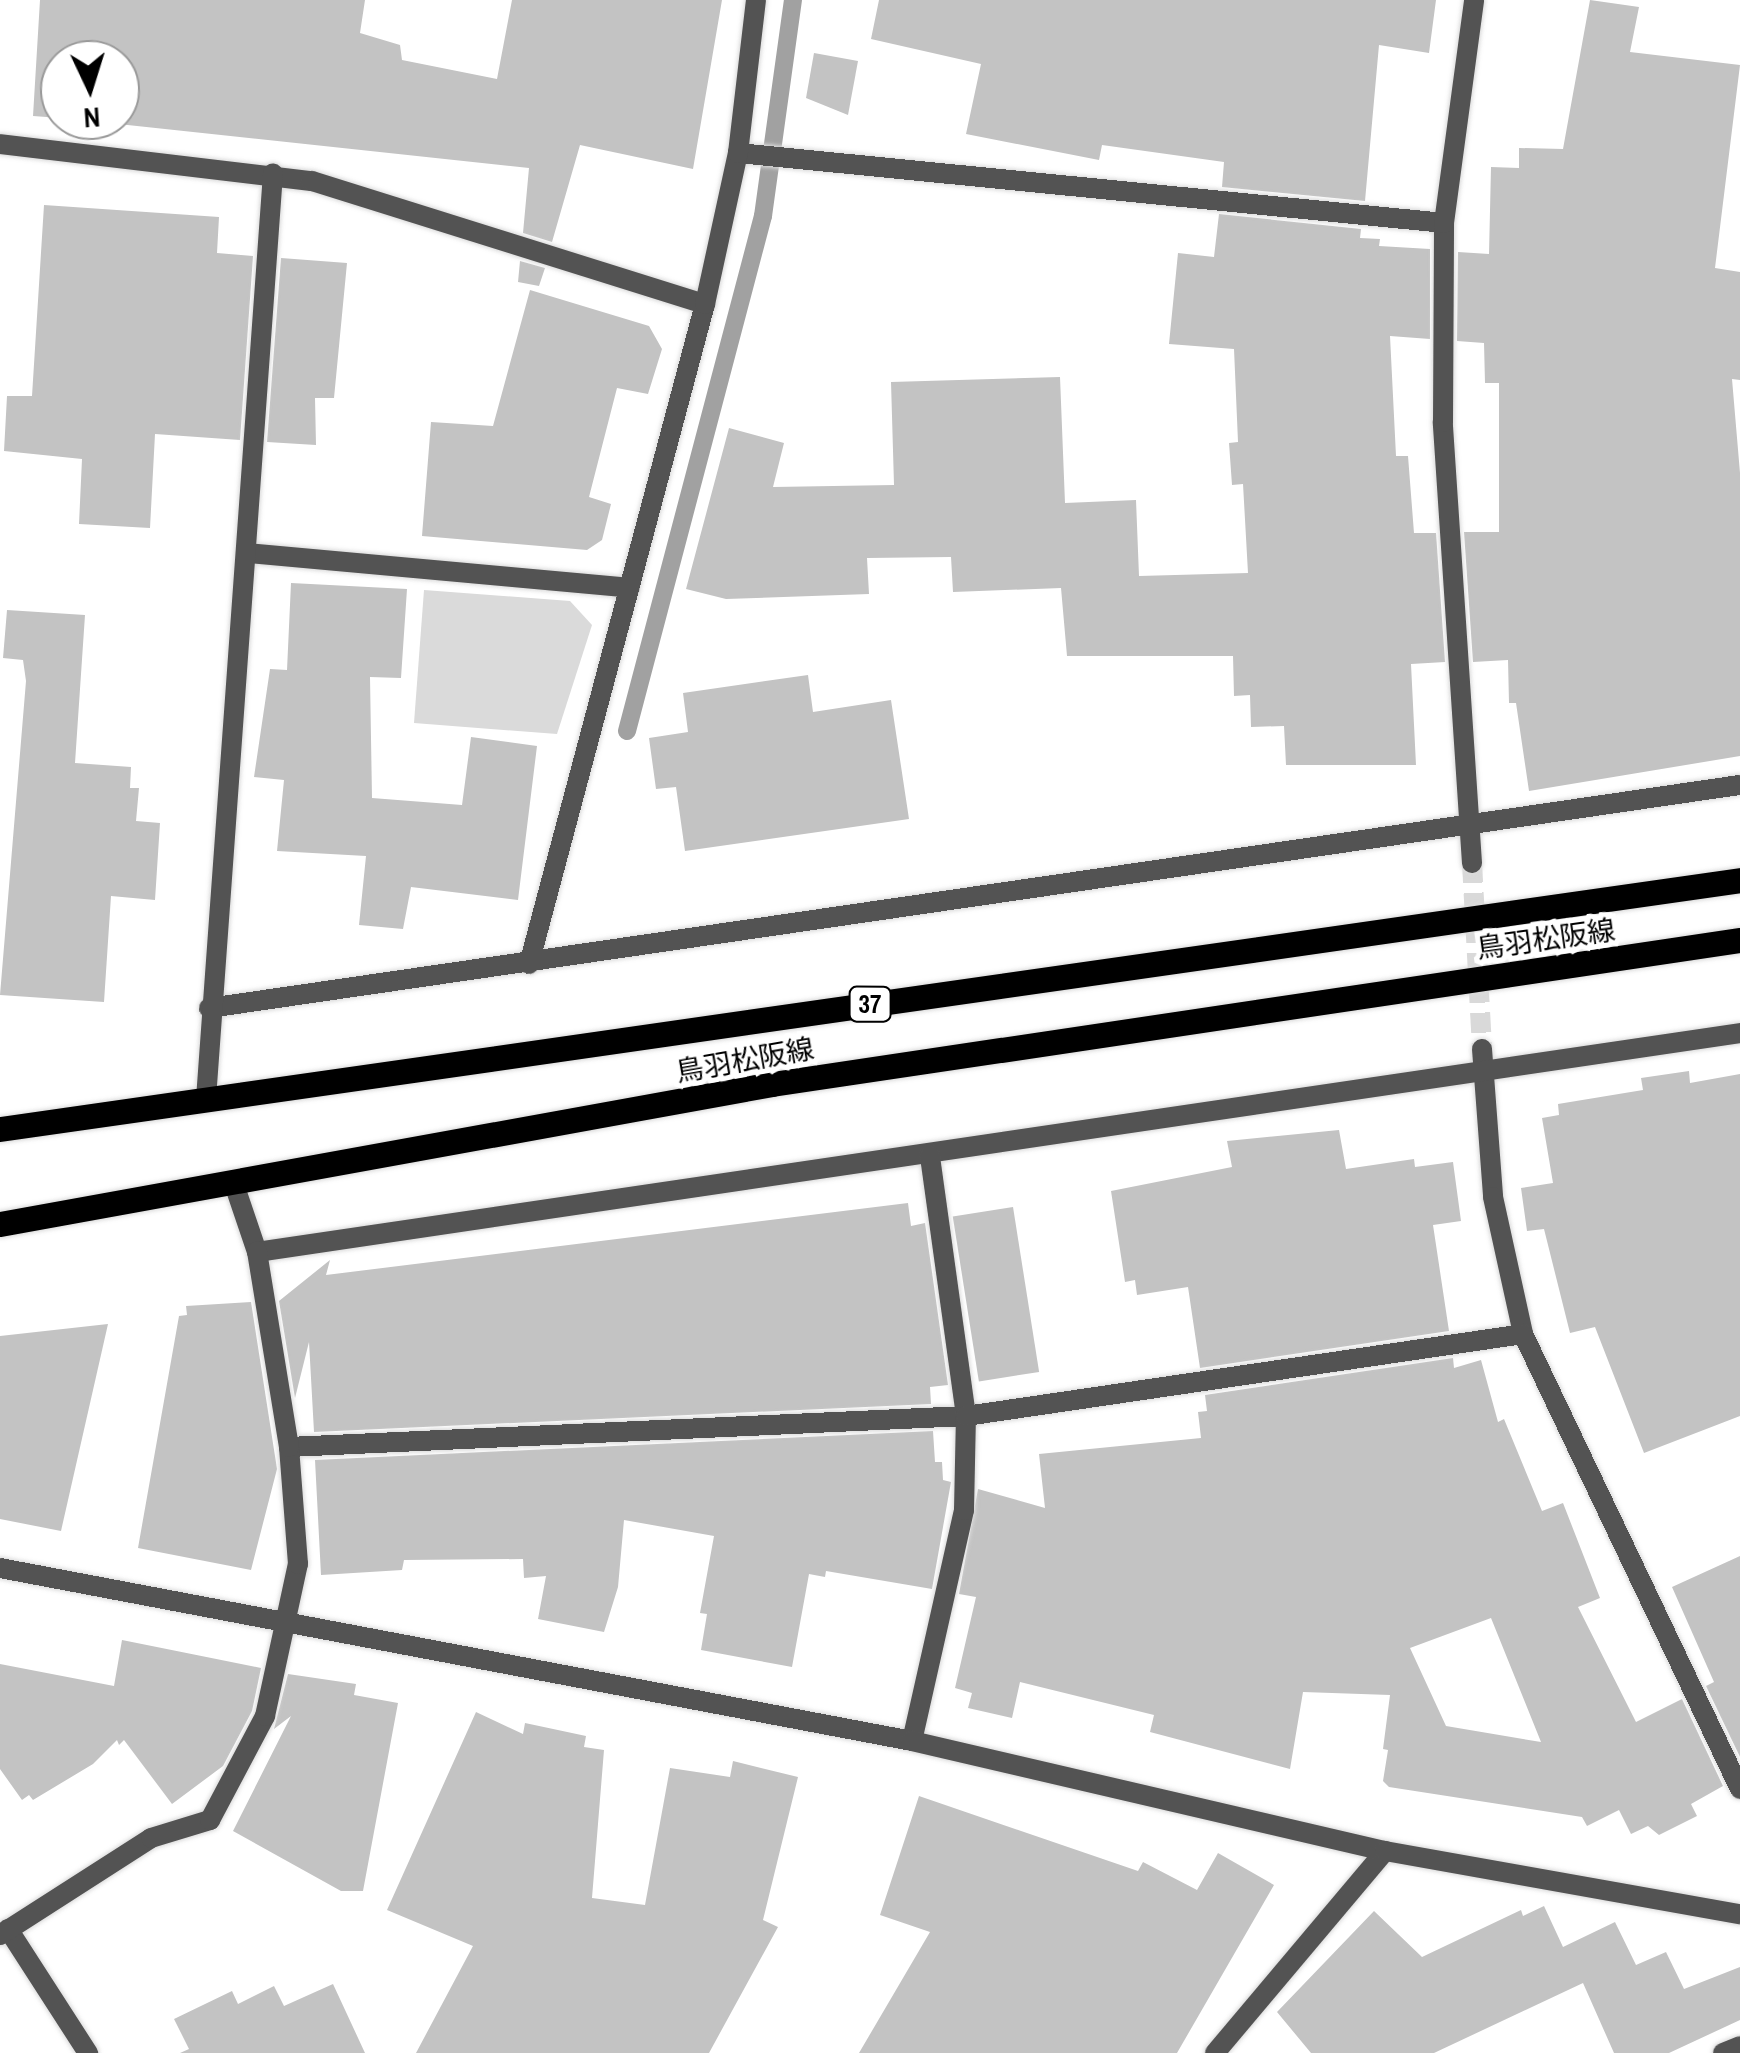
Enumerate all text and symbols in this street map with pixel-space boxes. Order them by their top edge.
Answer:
north arrow [40,40,140,140]
text: N [82,98,102,137]
street label: 鳥羽松阪線 [1474,913,1618,965]
road number: 37 [848,984,892,1024]
street label: 鳥羽松阪線 [673,1031,817,1089]

